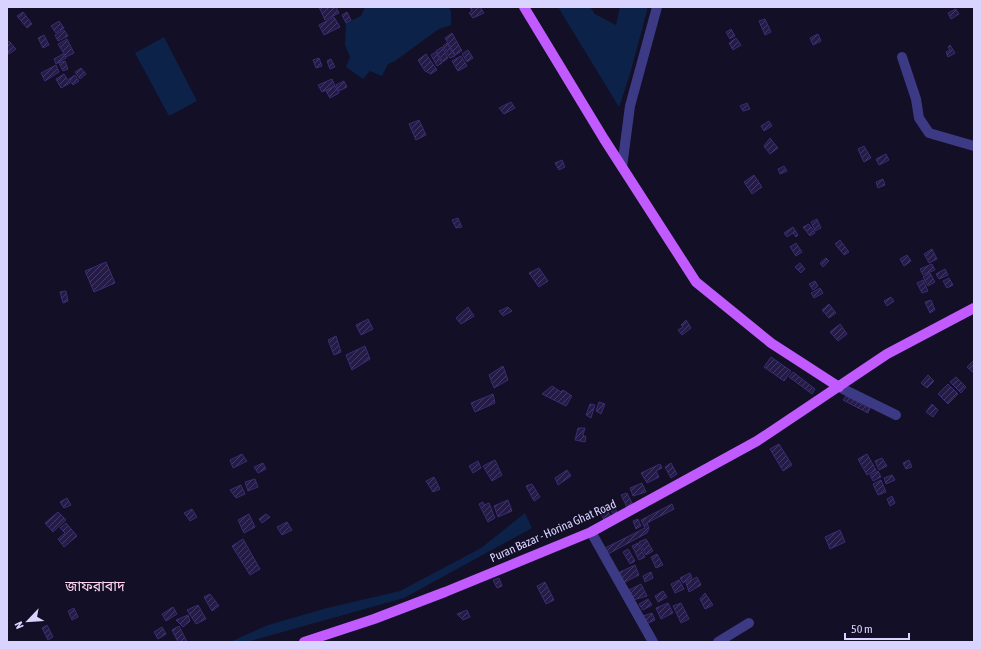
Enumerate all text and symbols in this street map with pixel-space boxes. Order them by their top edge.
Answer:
street label: Puran Bazar - Horina Ghat Road [488,497,618,565]
district label: জাফরাবাদ [64,578,125,594]
north arrow [8,601,48,641]
scale bar [845,615,909,641]
text: N [12,620,26,631]
text: 50 m [851,622,873,636]

